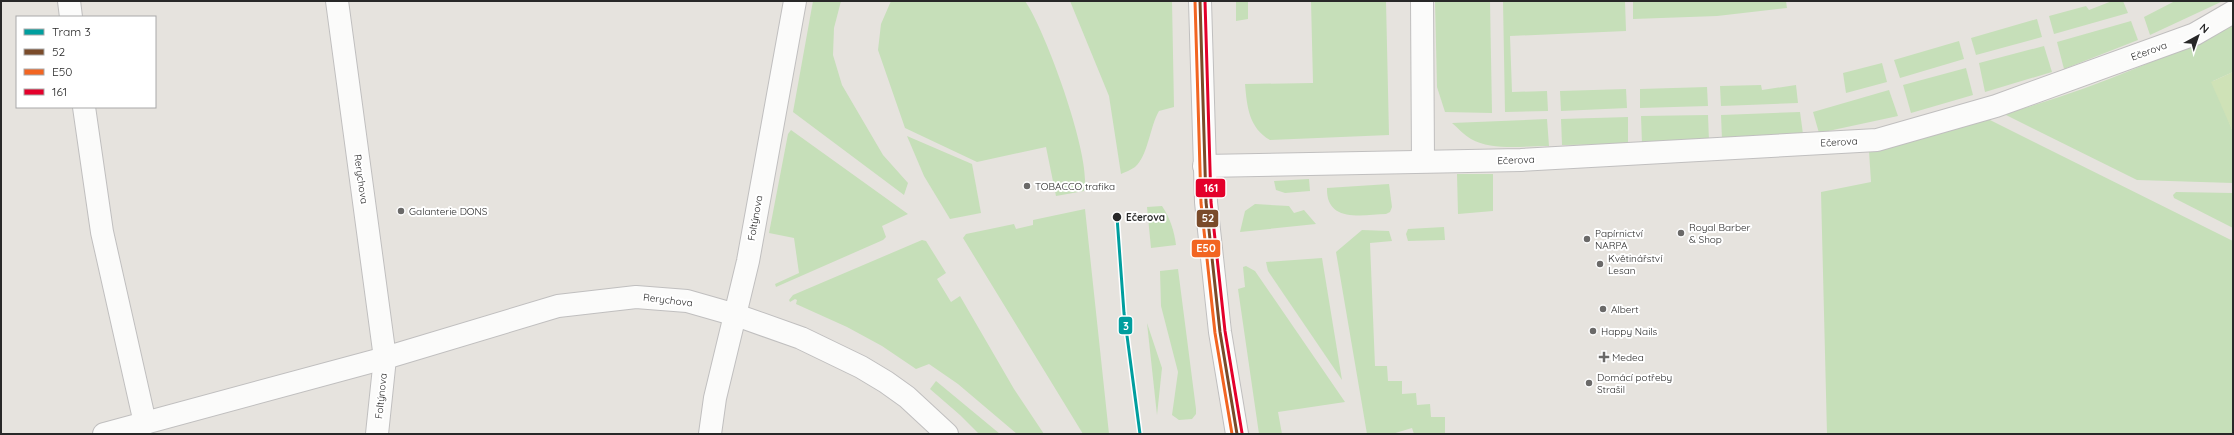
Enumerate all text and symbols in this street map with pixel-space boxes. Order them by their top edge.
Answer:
legend [16,16,156,108]
north arrow [2178,16,2218,56]
text: N [2197,20,2212,36]
text: Tram 3 [52,24,91,39]
street label: Ečerova [2129,38,2169,64]
text: 52 [52,44,66,59]
text: E50 [52,64,73,79]
text: 161 [52,84,67,99]
street label: Ečerova [1820,135,1858,149]
street label: Rerychova [351,153,371,205]
street label: Ečerova [1497,153,1535,167]
line badge: 161 [1195,178,1226,198]
place label: TOBACCO trafika [1035,180,1115,193]
marker: TOBACCO trafika [1022,181,1032,191]
text: 161 [1204,181,1218,195]
street label: Foltýnova [745,194,765,242]
place label: Galanterie DONS [409,205,488,218]
marker: Galanterie DONS [396,206,406,216]
line badge: 52 [1196,209,1219,228]
marker: Ečerova [1111,211,1123,223]
place label: Ečerova [1126,211,1165,224]
text: 52 [1202,211,1214,225]
place label: Royal Barber & Shop [1689,221,1751,246]
place label: Papírnictví NARPA [1595,227,1644,252]
marker: Royal Barber & Shop [1676,228,1686,238]
marker: Papírnictví NARPA [1582,234,1592,244]
line badge: E50 [1191,239,1221,258]
text: E50 [1196,241,1216,255]
place label: Květinářství Lesan [1608,252,1663,277]
marker: Květinářství Lesan [1595,259,1605,269]
street label: Rerychova [642,291,694,309]
place label: Albert [1611,303,1639,316]
marker: Albert [1598,304,1608,314]
line badge: 3 [1118,316,1133,335]
text: 3 [1123,319,1129,333]
place label: Happy Nails [1601,325,1658,338]
marker: Happy Nails [1588,326,1598,336]
place label: Medea [1612,351,1644,364]
marker: Medea [1599,352,1609,362]
place label: Domácí potřeby Strašil [1597,371,1672,396]
street label: Foltýnova [372,372,390,420]
marker: Domácí potřeby Strašil [1584,378,1594,388]

